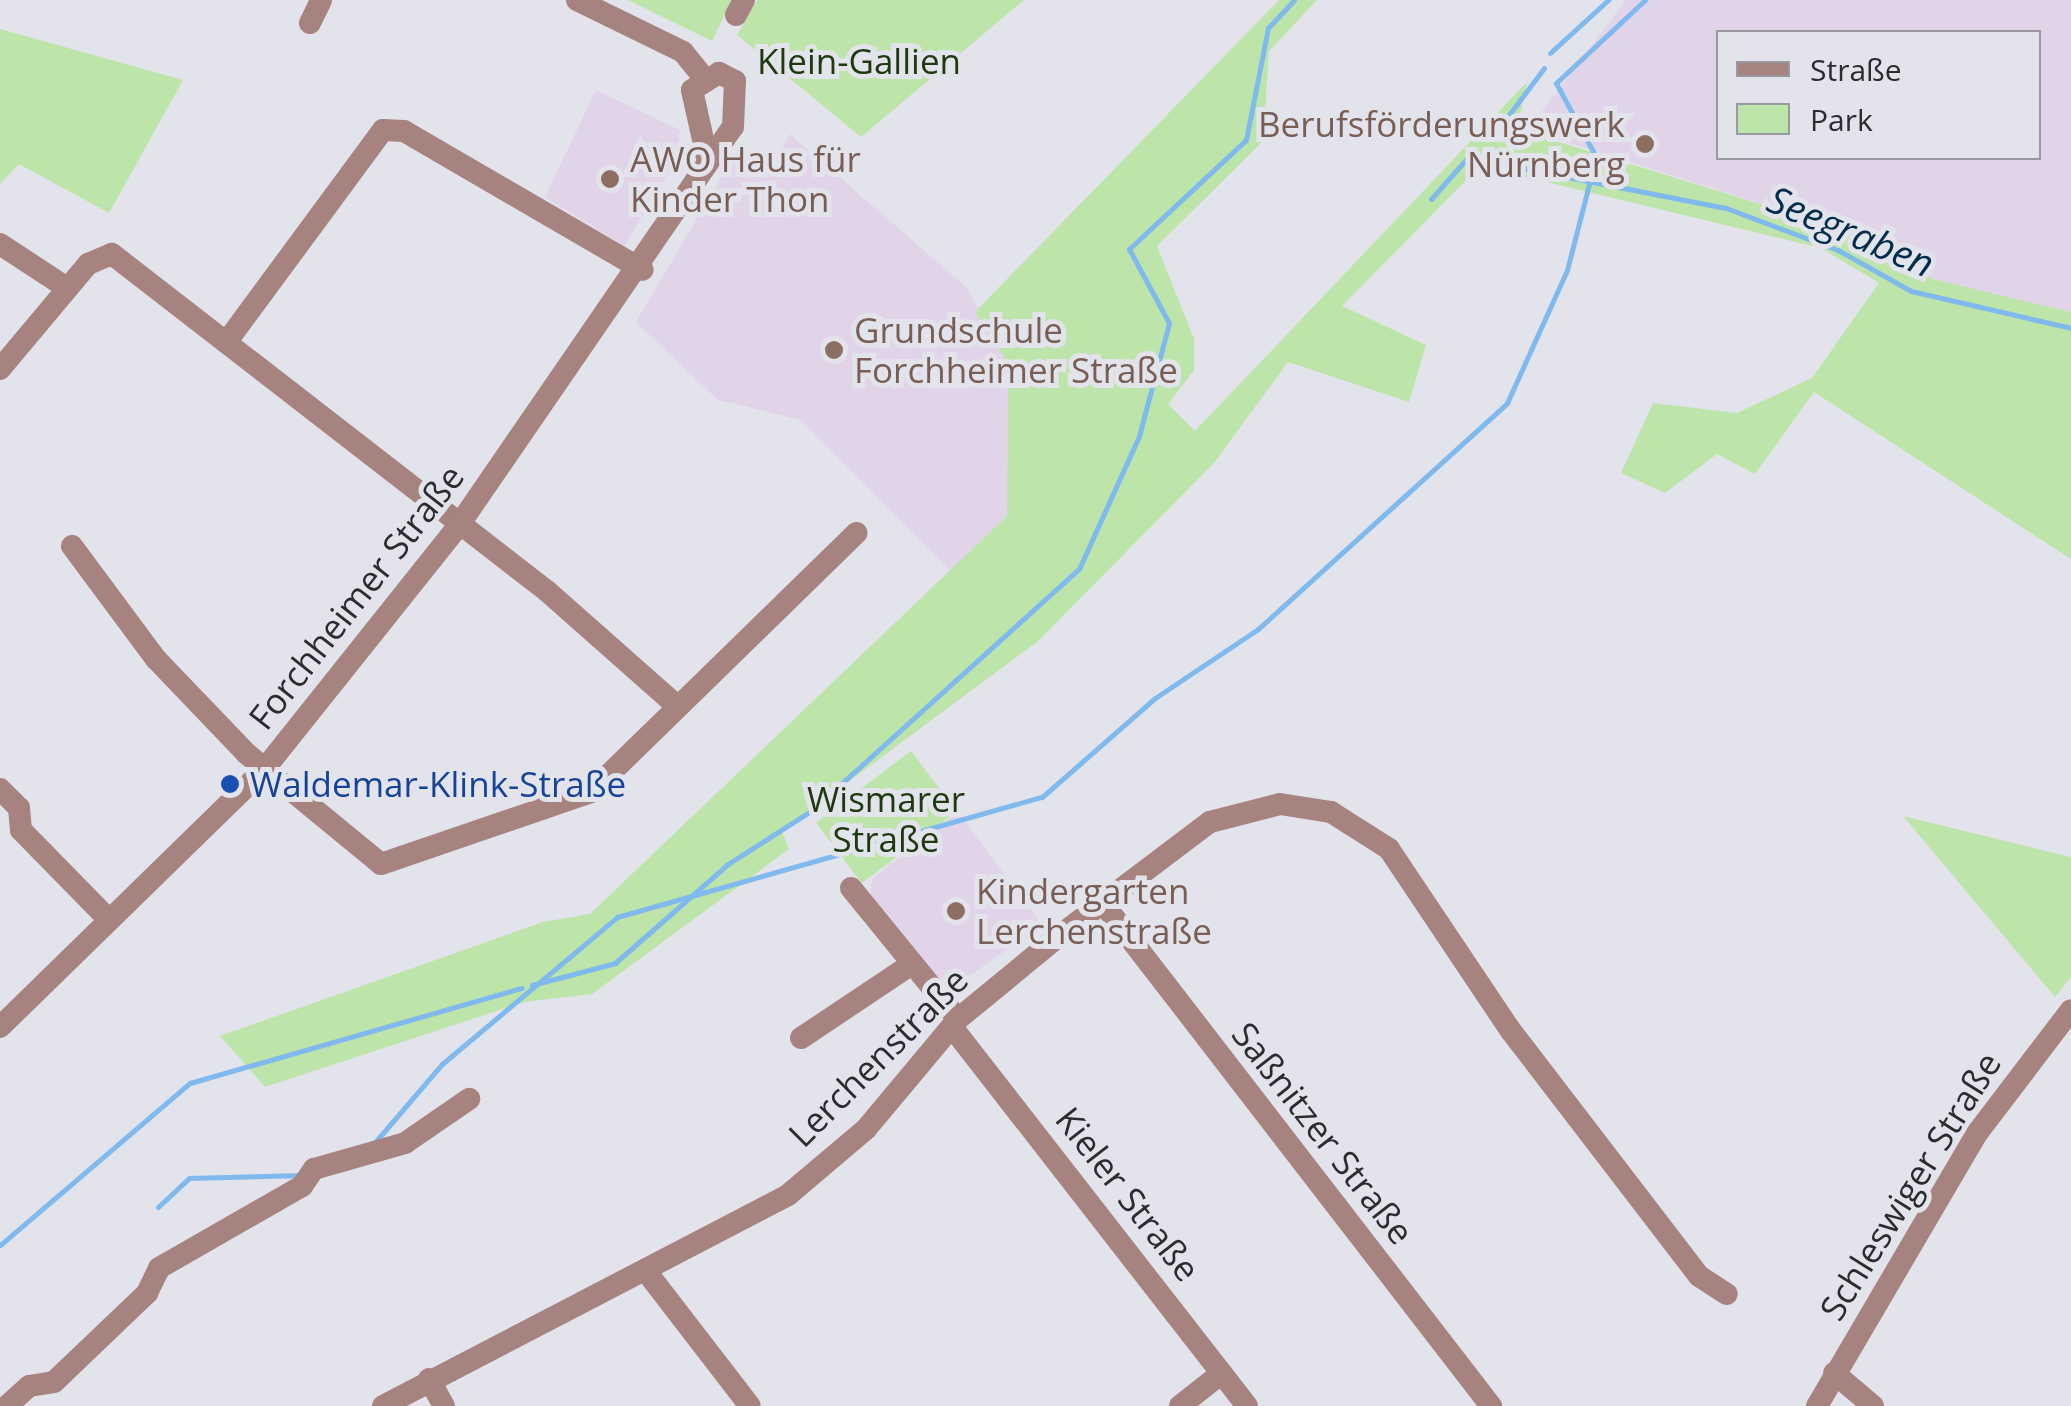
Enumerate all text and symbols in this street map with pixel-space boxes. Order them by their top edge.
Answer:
legend [1716,30,2041,160]
park label: Klein-Gallien [757,40,961,82]
text: Straße [1810,49,1902,90]
text: Park [1810,99,1873,140]
place label: Berufsförderungswerk Nürnberg [1258,103,1625,185]
marker: Berufsförderungswerk Nürnberg [1634,133,1656,155]
place label: AWO Haus für Kinder Thon [630,138,861,220]
marker: AWO Haus für Kinder Thon [599,168,621,190]
water label: Seegraben [1761,176,1941,286]
place label: Grundschule Forchheimer Straße [854,309,1178,391]
marker: Grundschule Forchheimer Straße [823,339,845,361]
street label: Forchheimer Straße [240,456,472,738]
place label: Waldemar-Klink-Straße [250,763,626,805]
marker: Waldemar-Klink-Straße [219,773,241,795]
park label: Wismarer Straße [807,778,965,860]
place label: Kindergarten Lerchenstraße [976,870,1212,952]
marker: Kindergarten Lerchenstraße [945,900,967,922]
street label: Lerchenstraße [780,959,976,1155]
street label: Saßnitzer Straße [1223,1014,1423,1252]
street label: Schleswiger Straße [1811,1044,2009,1328]
street label: Kieler Straße [1047,1099,1209,1289]

